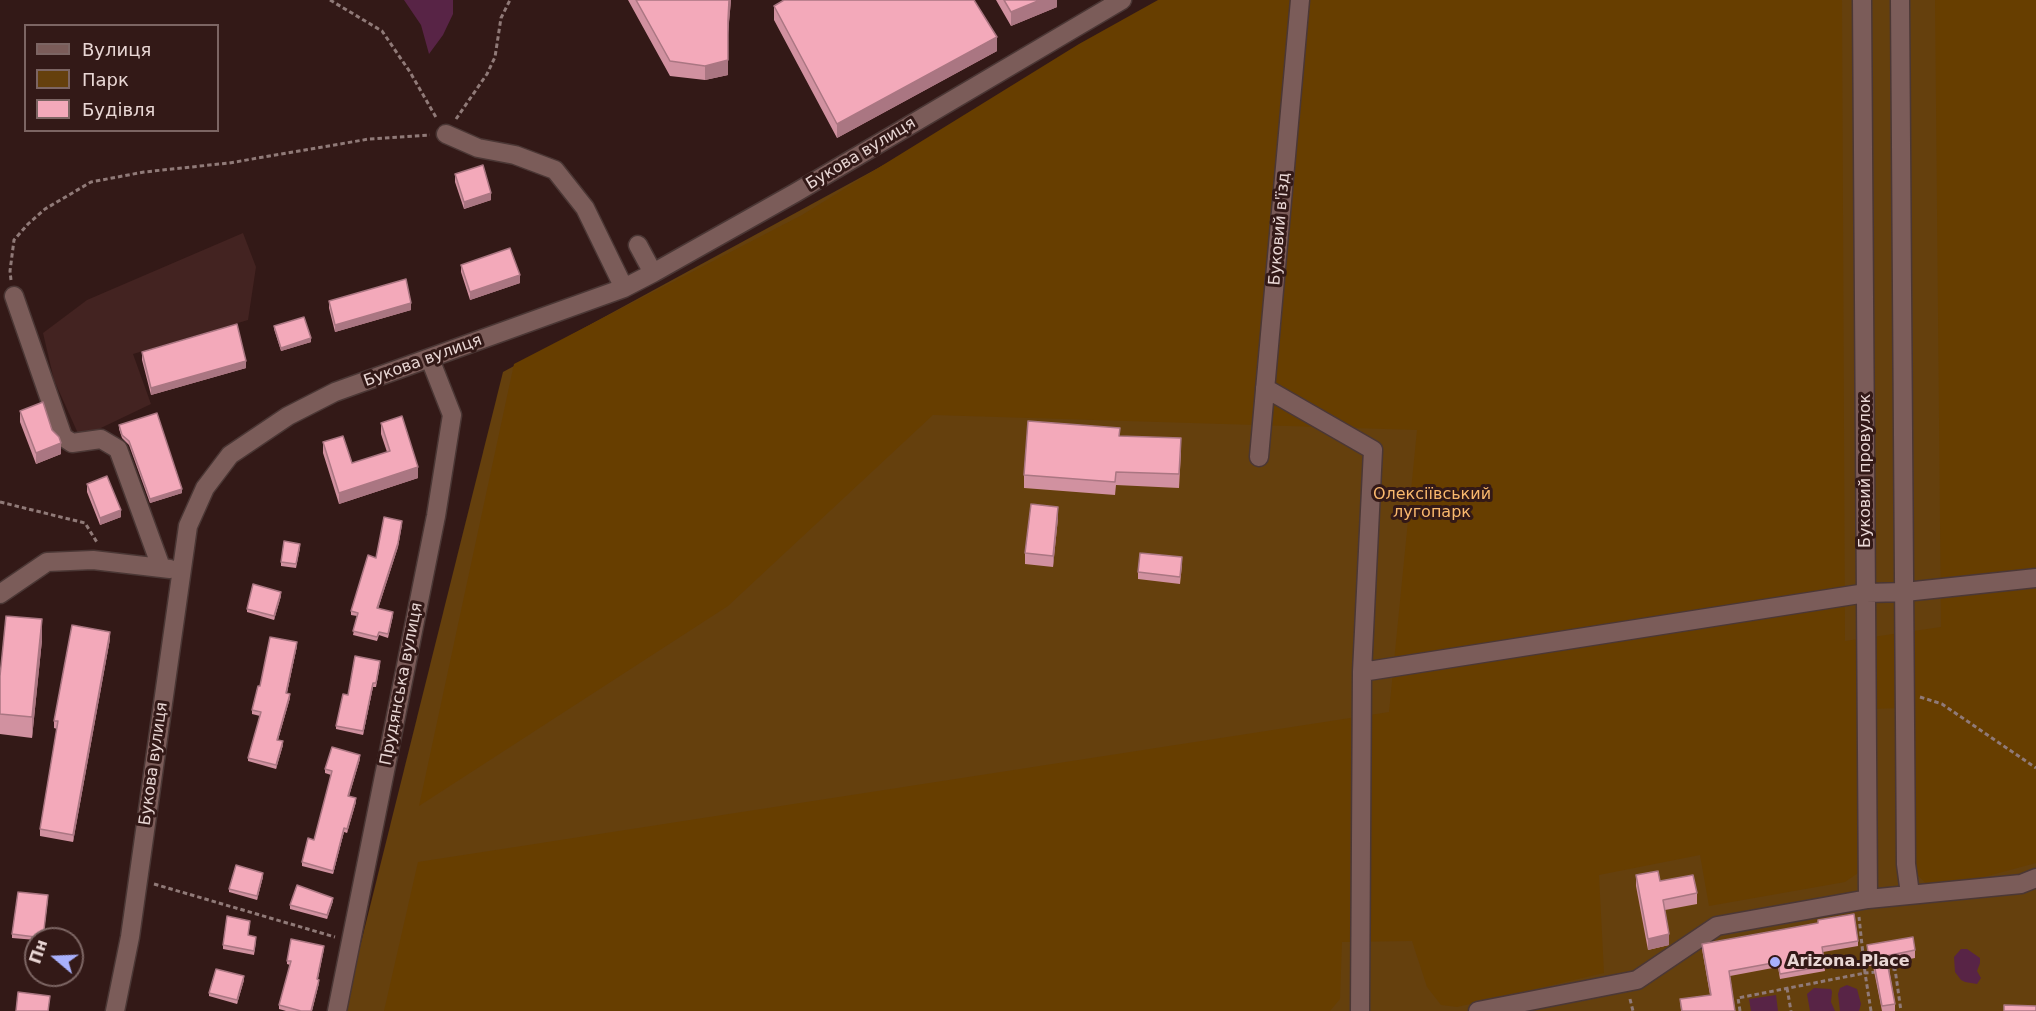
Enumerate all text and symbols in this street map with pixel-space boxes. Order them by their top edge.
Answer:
legend [24,24,219,132]
text: Вулиця [82,39,151,60]
text: Парк [82,69,129,90]
text: Будівля [82,99,155,120]
street label: Букова вулиця [803,114,919,194]
street label: Буковий в'їзд [1266,172,1294,286]
street label: Букова вулиця [361,331,485,391]
street label: Буковий провулок [1856,394,1876,548]
park label: Олексіївський лугопарк [1373,485,1491,523]
street label: Прудянська вулиця [377,601,427,767]
street label: Букова вулиця [136,701,172,827]
north arrow [24,927,84,987]
text: Пн [25,937,51,966]
place label: Arizona.Place [1787,952,1910,972]
marker: Arizona.Place [1768,955,1782,969]

